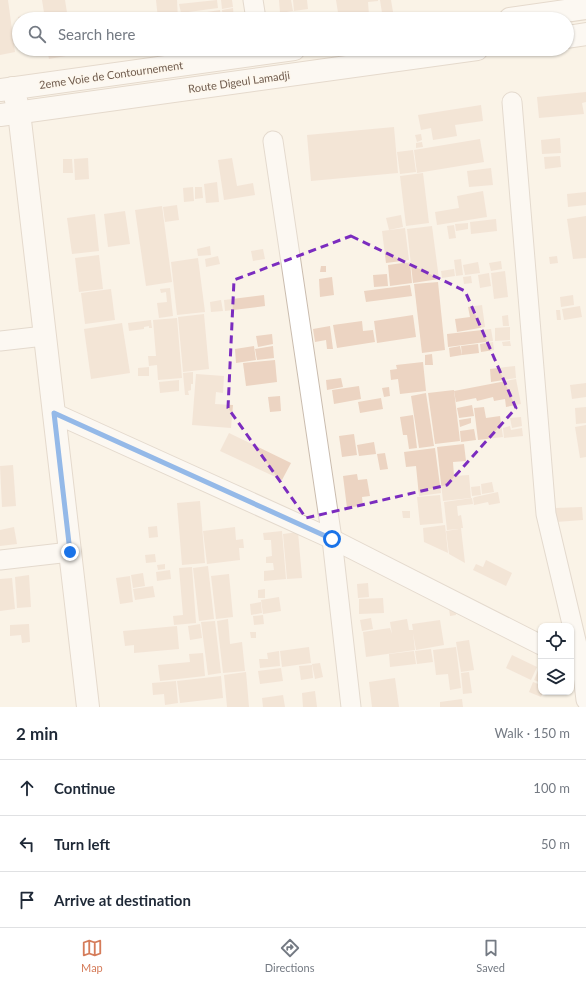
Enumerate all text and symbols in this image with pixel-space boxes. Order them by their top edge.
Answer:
search box [12,12,574,56]
icon: search [26,23,48,45]
text: Search here [58,25,135,43]
street label: 2eme Voie de Contournement [38,58,184,91]
street label: Route Digeul Lamadji [187,68,291,95]
route start [323,530,341,548]
route end [61,543,79,561]
map controls [538,623,574,695]
button: locate [538,623,574,659]
button: layers [538,659,574,695]
text: 2 min [16,723,58,744]
text: Walk · 150 m [494,725,570,741]
icon: ahead [16,777,38,799]
text: Continue [54,779,115,797]
text: 100 m [533,780,570,796]
icon: left [16,833,38,855]
text: Turn left [54,835,110,853]
text: 50 m [541,836,570,852]
icon: arrive [16,889,38,911]
text: Arrive at destination [54,891,191,909]
tab: Map [81,937,103,974]
tab: Directions [265,937,314,974]
tab: Saved [476,937,505,974]

